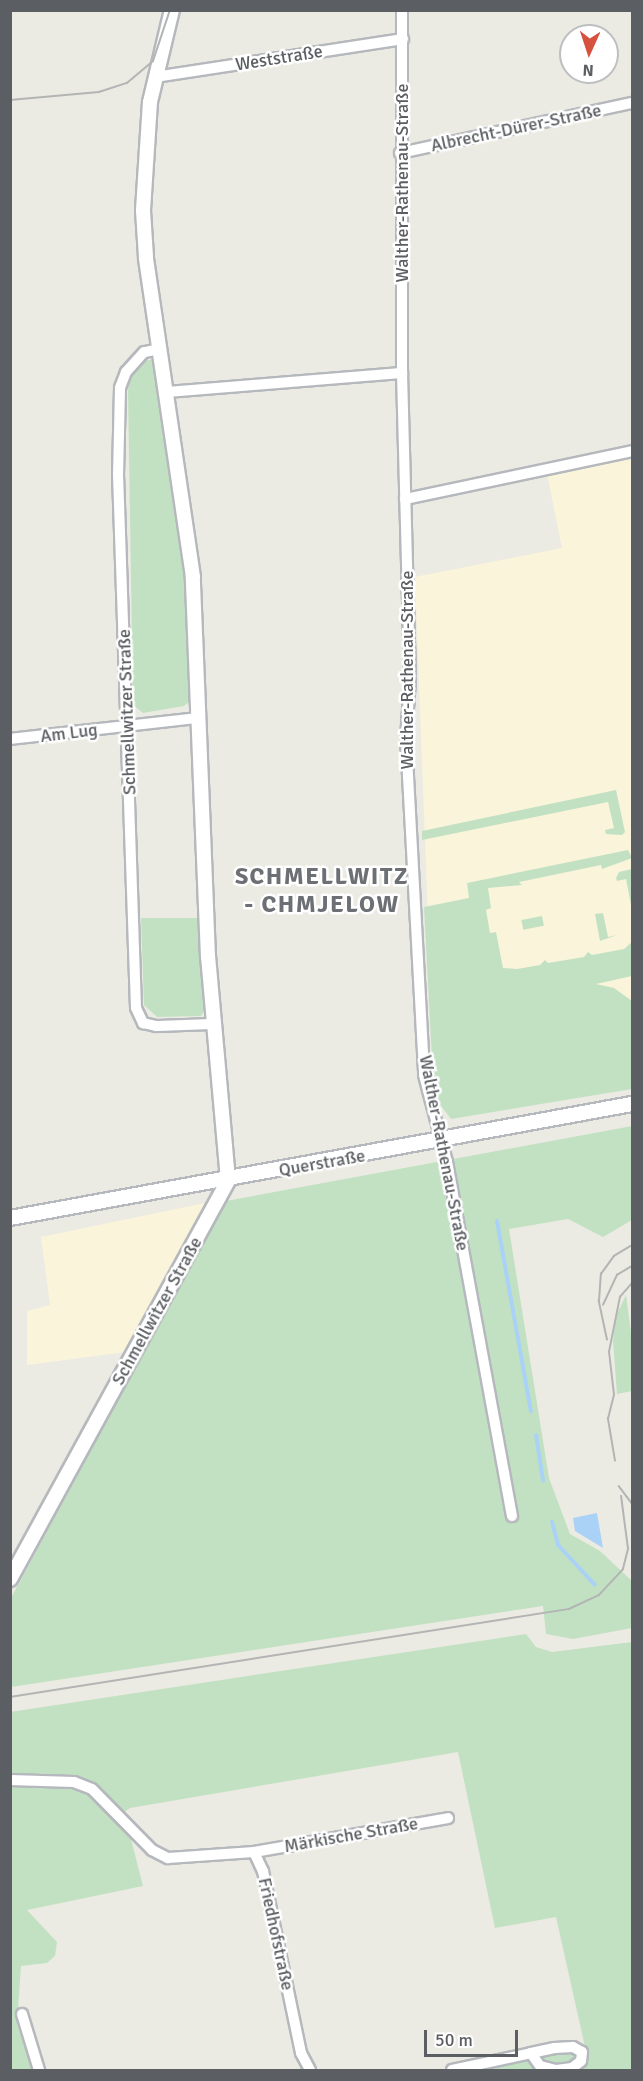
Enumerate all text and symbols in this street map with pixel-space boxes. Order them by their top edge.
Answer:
north arrow [559,24,619,84]
street label: Weststraße [234,40,324,76]
text: N [582,60,594,80]
street label: Walther-Rathenau-Straße [391,84,413,282]
street label: Albrecht-Dürer-Straße [429,99,603,157]
street label: Walther-Rathenau-Straße [396,571,418,769]
street label: Schmellwitzer Straße [113,629,141,795]
street label: Am Lug [39,719,99,747]
district label: SCHMELLWITZ - CHMJELOW [235,863,409,919]
street label: Walther-Rathenau-Straße [414,1053,474,1253]
street label: Querstraße [277,1145,367,1181]
street label: Schmellwitzer Straße [107,1233,207,1389]
street label: Märkische Straße [282,1813,420,1857]
street label: Friedhofstraße [254,1876,298,1992]
scale bar [427,2018,522,2056]
text: 50 m [435,2029,473,2051]

